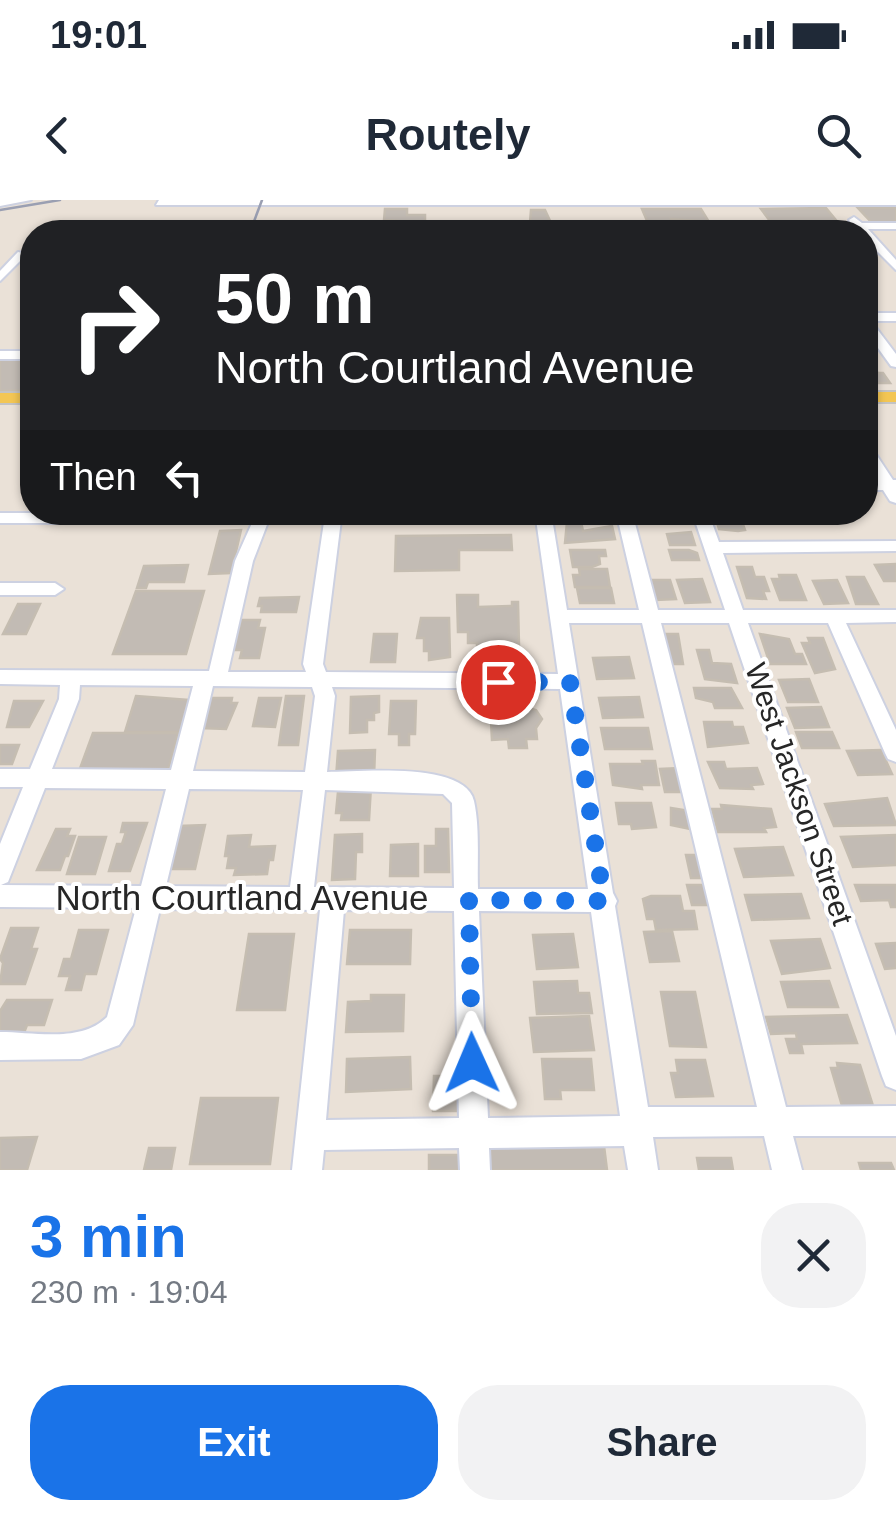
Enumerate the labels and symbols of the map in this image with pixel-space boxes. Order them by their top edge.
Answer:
pin [456,640,541,725]
street label: West Jackson Street [739,659,860,930]
street label: North Courtland Avenue [56,878,428,917]
position arrow [420,1011,524,1115]

